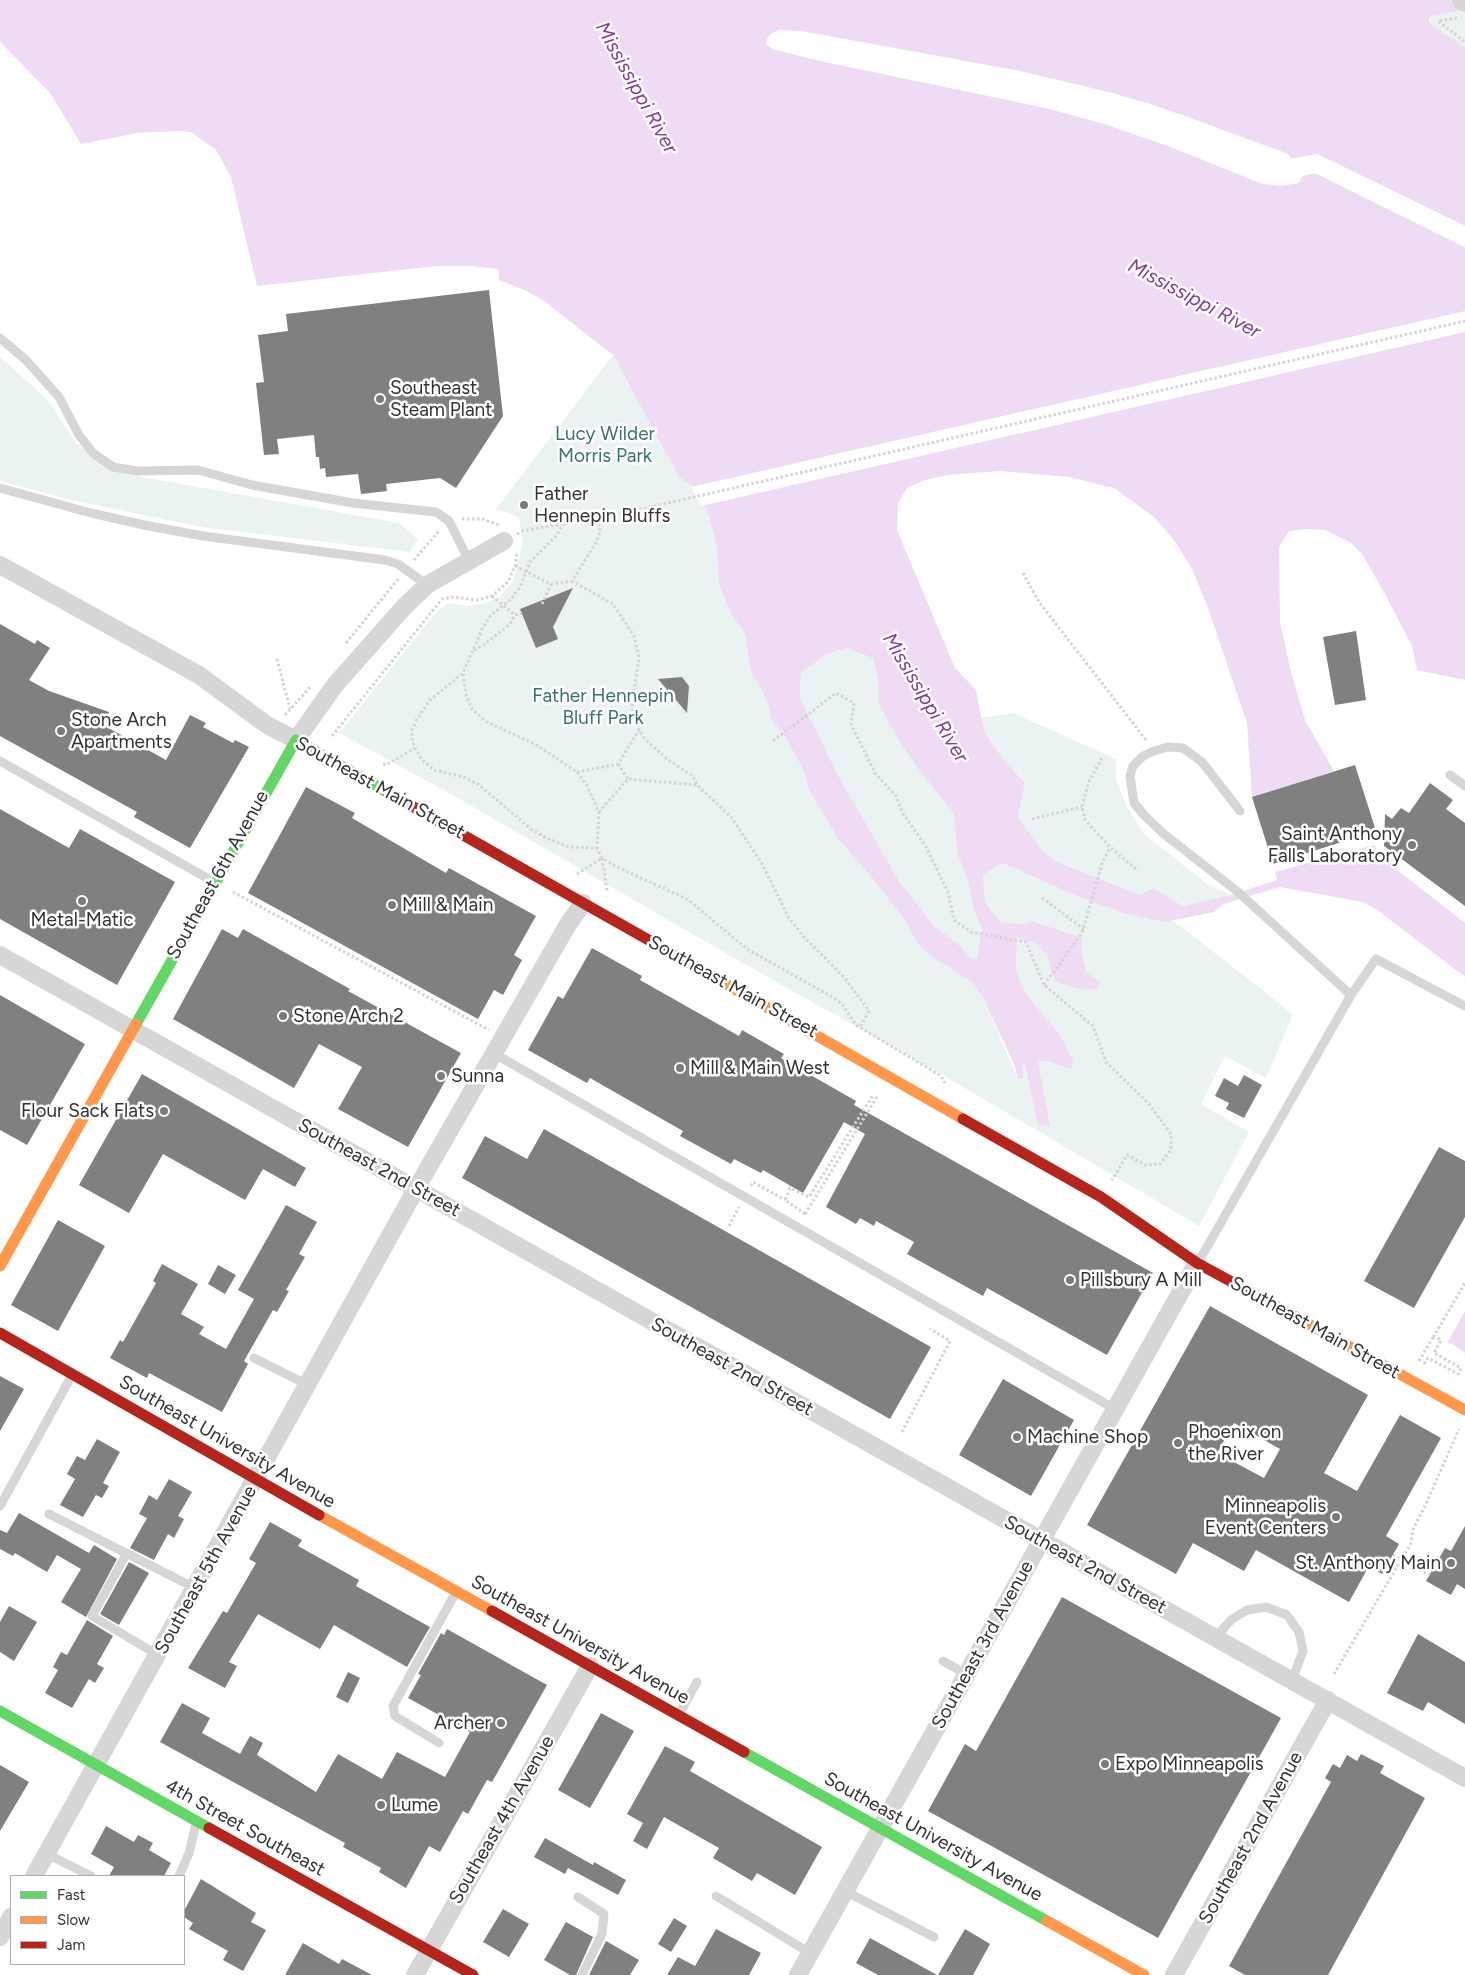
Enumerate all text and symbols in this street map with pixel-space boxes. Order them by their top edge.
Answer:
water label: Mississippi River [590,18,682,158]
water label: Mississippi River [1124,254,1264,344]
place label: Southeast Steam Plant [390,377,492,421]
marker: Southeast Steam Plant [374,393,386,405]
park label: Lucy Wilder Morris Park [555,423,655,467]
place label: Father Hennepin Bluffs [534,483,670,527]
marker: Father Hennepin Bluffs [518,499,530,511]
water label: Mississippi River [877,629,973,767]
park label: Father Hennepin Bluff Park [532,685,674,729]
place label: Stone Arch Apartments [71,709,172,753]
marker: Stone Arch Apartments [55,725,67,737]
street label: Southeast Main Street [291,732,469,844]
street label: Southeast 6th Avenue [162,787,274,963]
place label: Saint Anthony Falls Laboratory [1268,823,1402,867]
marker: Saint Anthony Falls Laboratory [1406,839,1418,851]
place label: Mill & Main [402,894,493,916]
marker: Metal-Matic [76,895,88,907]
marker: Mill & Main [386,899,398,911]
place label: Metal-Matic [30,909,134,931]
street label: Southeast Main Street [644,931,822,1043]
place label: Stone Arch 2 [293,1005,404,1027]
marker: Stone Arch 2 [277,1010,289,1022]
place label: Mill & Main West [690,1057,830,1079]
marker: Mill & Main West [674,1062,686,1074]
place label: Sunna [451,1065,504,1087]
marker: Sunna [435,1070,447,1082]
place label: Flour Sack Flats [21,1100,154,1122]
marker: Flour Sack Flats [158,1105,170,1117]
street label: Southeast 2nd Street [294,1114,464,1222]
place label: Pillsbury A Mill [1080,1269,1202,1291]
street label: Southeast Main Street [1226,1272,1404,1384]
marker: Pillsbury A Mill [1064,1274,1076,1286]
street label: Southeast 2nd Street [647,1313,817,1421]
street label: Southeast University Avenue [115,1371,339,1513]
place label: Phoenix on the River [1188,1421,1281,1465]
place label: Machine Shop [1027,1426,1148,1448]
marker: Machine Shop [1011,1431,1023,1443]
marker: Phoenix on the River [1172,1437,1184,1449]
street label: Southeast 5th Avenue [150,1482,262,1658]
place label: Minneapolis Event Centers [1205,1495,1326,1539]
street label: Southeast 2nd Street [1000,1511,1170,1619]
marker: Minneapolis Event Centers [1330,1511,1342,1523]
place label: St. Anthony Main [1295,1552,1441,1574]
street label: Southeast 3rd Avenue [927,1557,1039,1733]
marker: St. Anthony Main [1445,1557,1457,1569]
street label: Southeast University Avenue [467,1570,693,1710]
place label: Archer [434,1712,491,1734]
marker: Archer [495,1717,507,1729]
street label: Southeast 4th Avenue [445,1732,559,1908]
street label: Southeast 2nd Avenue [1194,1748,1308,1928]
place label: Expo Minneapolis [1115,1753,1264,1775]
marker: Expo Minneapolis [1099,1758,1111,1770]
street label: Southeast University Avenue [820,1767,1046,1907]
street label: 4th Street Southeast [161,1775,329,1881]
place label: Lume [391,1794,438,1816]
marker: Lume [375,1799,387,1811]
legend [10,1875,185,1965]
text: Fast [57,1886,85,1904]
text: Slow [57,1911,90,1929]
text: Jam [57,1936,85,1954]

